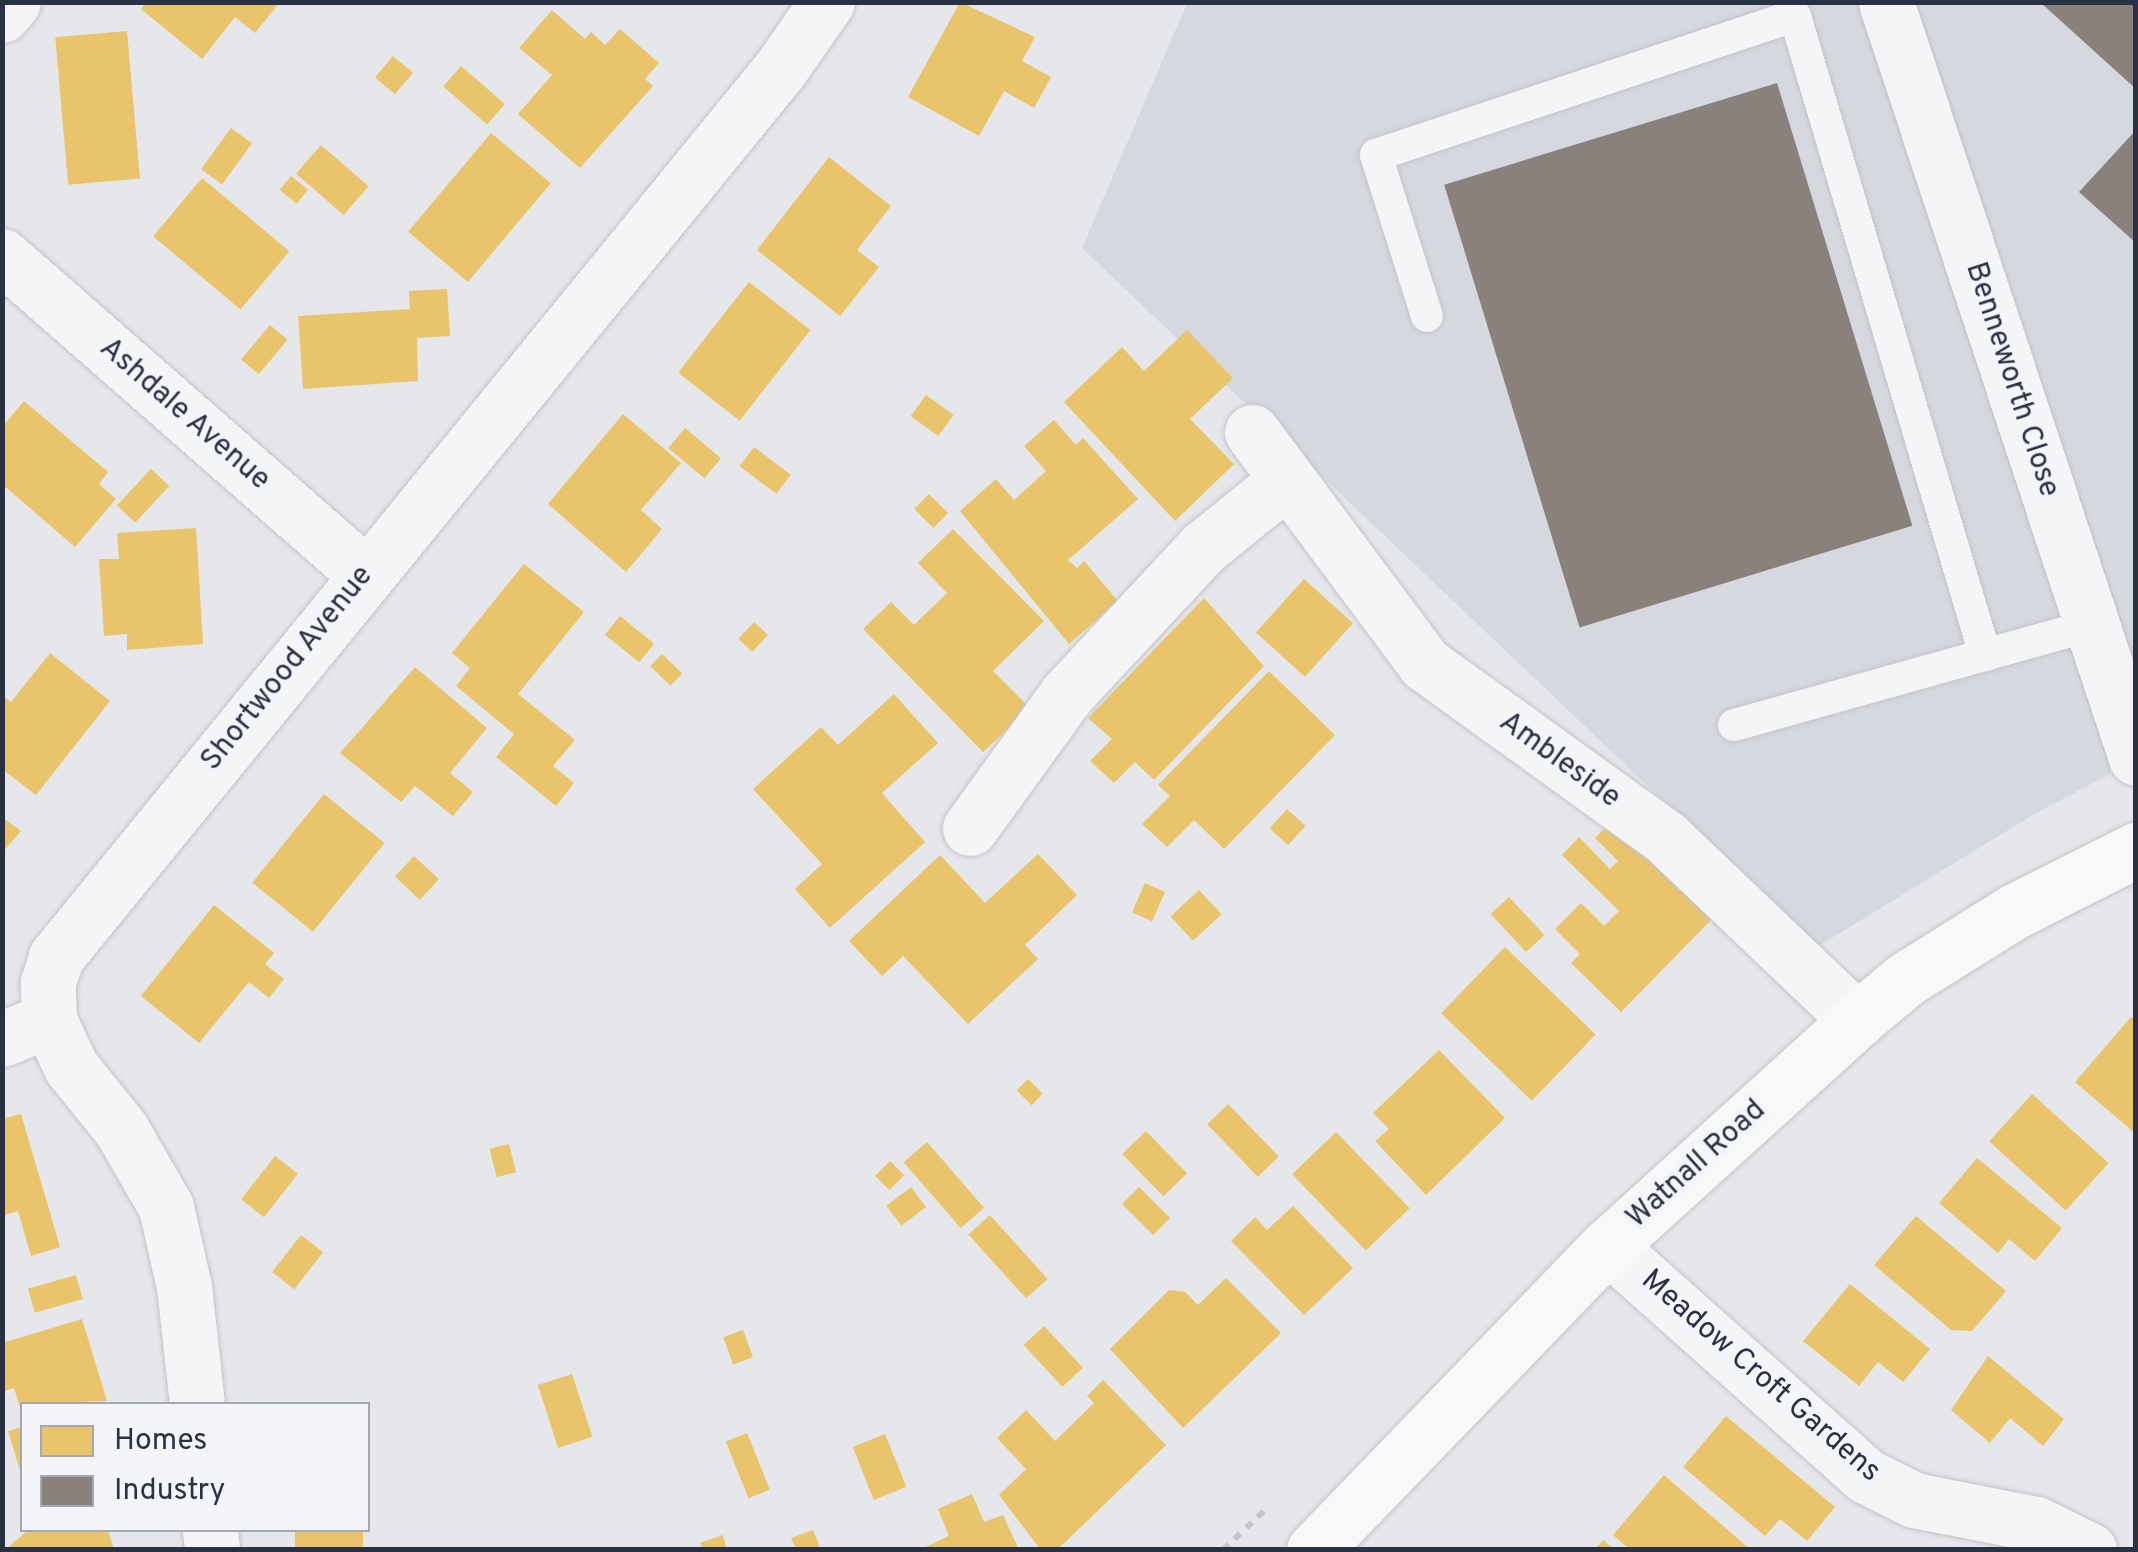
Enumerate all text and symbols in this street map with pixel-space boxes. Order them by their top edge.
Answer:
street label: Benneworth Close [1956,258,2066,502]
street label: Ashdale Avenue [91,331,277,499]
street label: Shortwood Avenue [194,559,382,779]
street label: Ambleside [1491,705,1627,817]
street label: Watnall Road [1620,1093,1774,1237]
street label: Meadow Croft Gardens [1633,1263,1887,1491]
legend [20,1402,370,1532]
text: Homes [114,1423,207,1460]
text: Industry [114,1473,225,1510]

